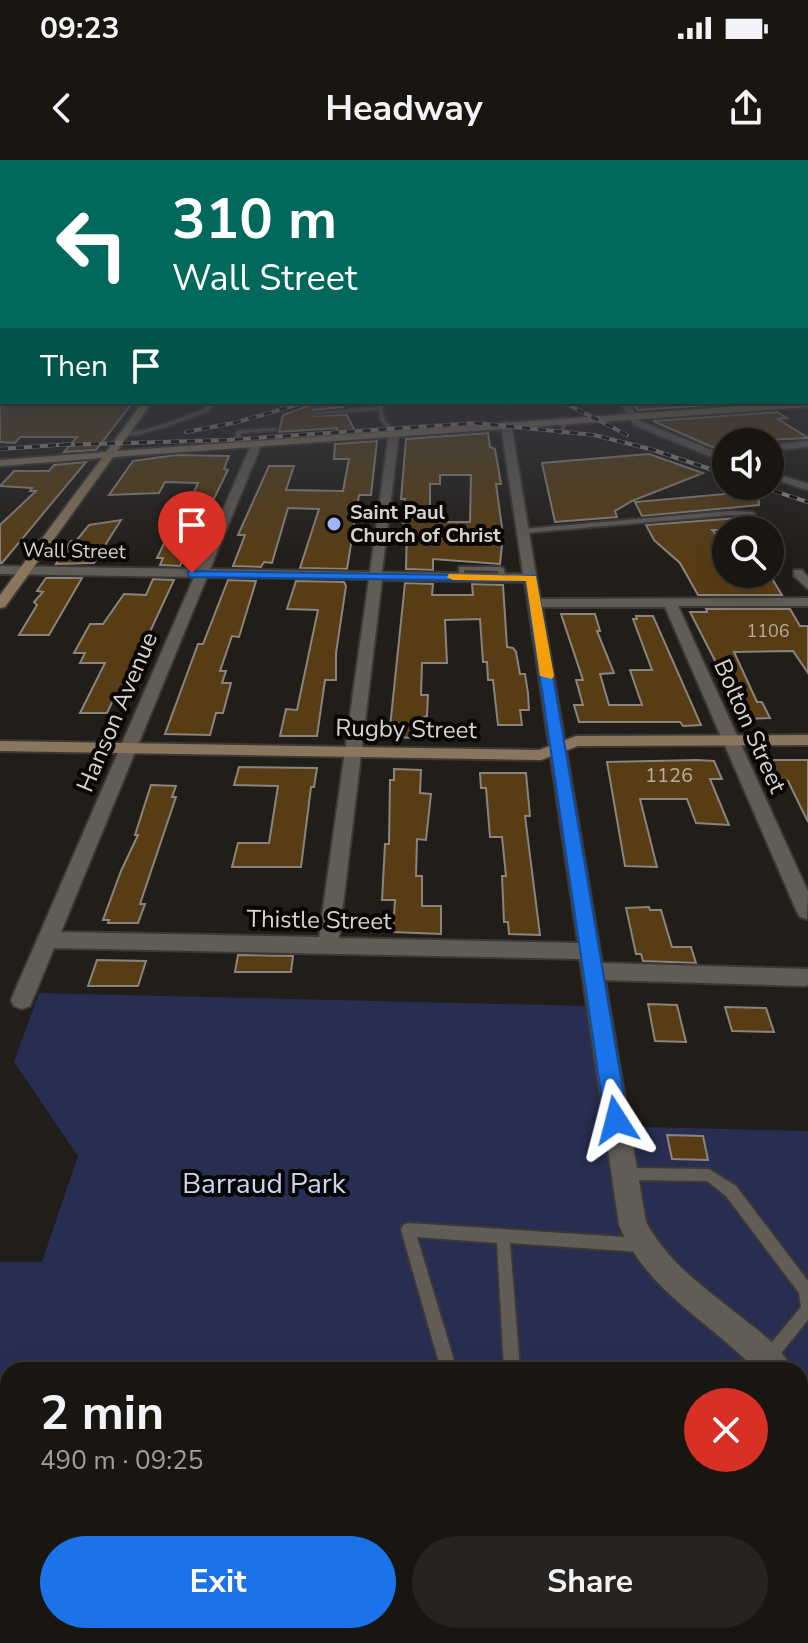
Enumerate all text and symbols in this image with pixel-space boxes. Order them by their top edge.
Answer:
text: 09:23 [40,8,119,49]
text: Headway [325,84,483,133]
icon: back [40,86,84,130]
icon: share [724,86,768,130]
text: 310 m [172,181,337,258]
icon: left [40,192,144,296]
text: Wall Street [172,254,357,303]
icon: arrive [124,344,168,388]
text: Then [40,346,108,387]
map controls [712,428,784,588]
button: sound [712,428,784,500]
pin [158,491,226,573]
place label: Saint Paul Church of Christ [350,499,501,549]
icon: arrive [170,503,214,547]
marker: Saint Paul Church of Christ [325,515,343,533]
button: search [712,516,784,588]
street label: Wall Street [22,537,127,565]
house number: 1106 [746,619,790,643]
street label: Hanson Avenue [69,627,165,797]
street label: Bolton Street [706,654,794,799]
street label: Rugby Street [335,712,478,746]
house number: 1126 [645,762,693,789]
street label: Thistle Street [246,903,392,937]
position arrow [574,1078,658,1162]
park label: Barraud Park [182,1165,347,1203]
text: 2 min [40,1380,164,1446]
button: close [684,1388,768,1472]
text: 490 m · 09:25 [40,1443,203,1478]
button: Exit [40,1536,396,1628]
button: Share [412,1536,768,1628]

